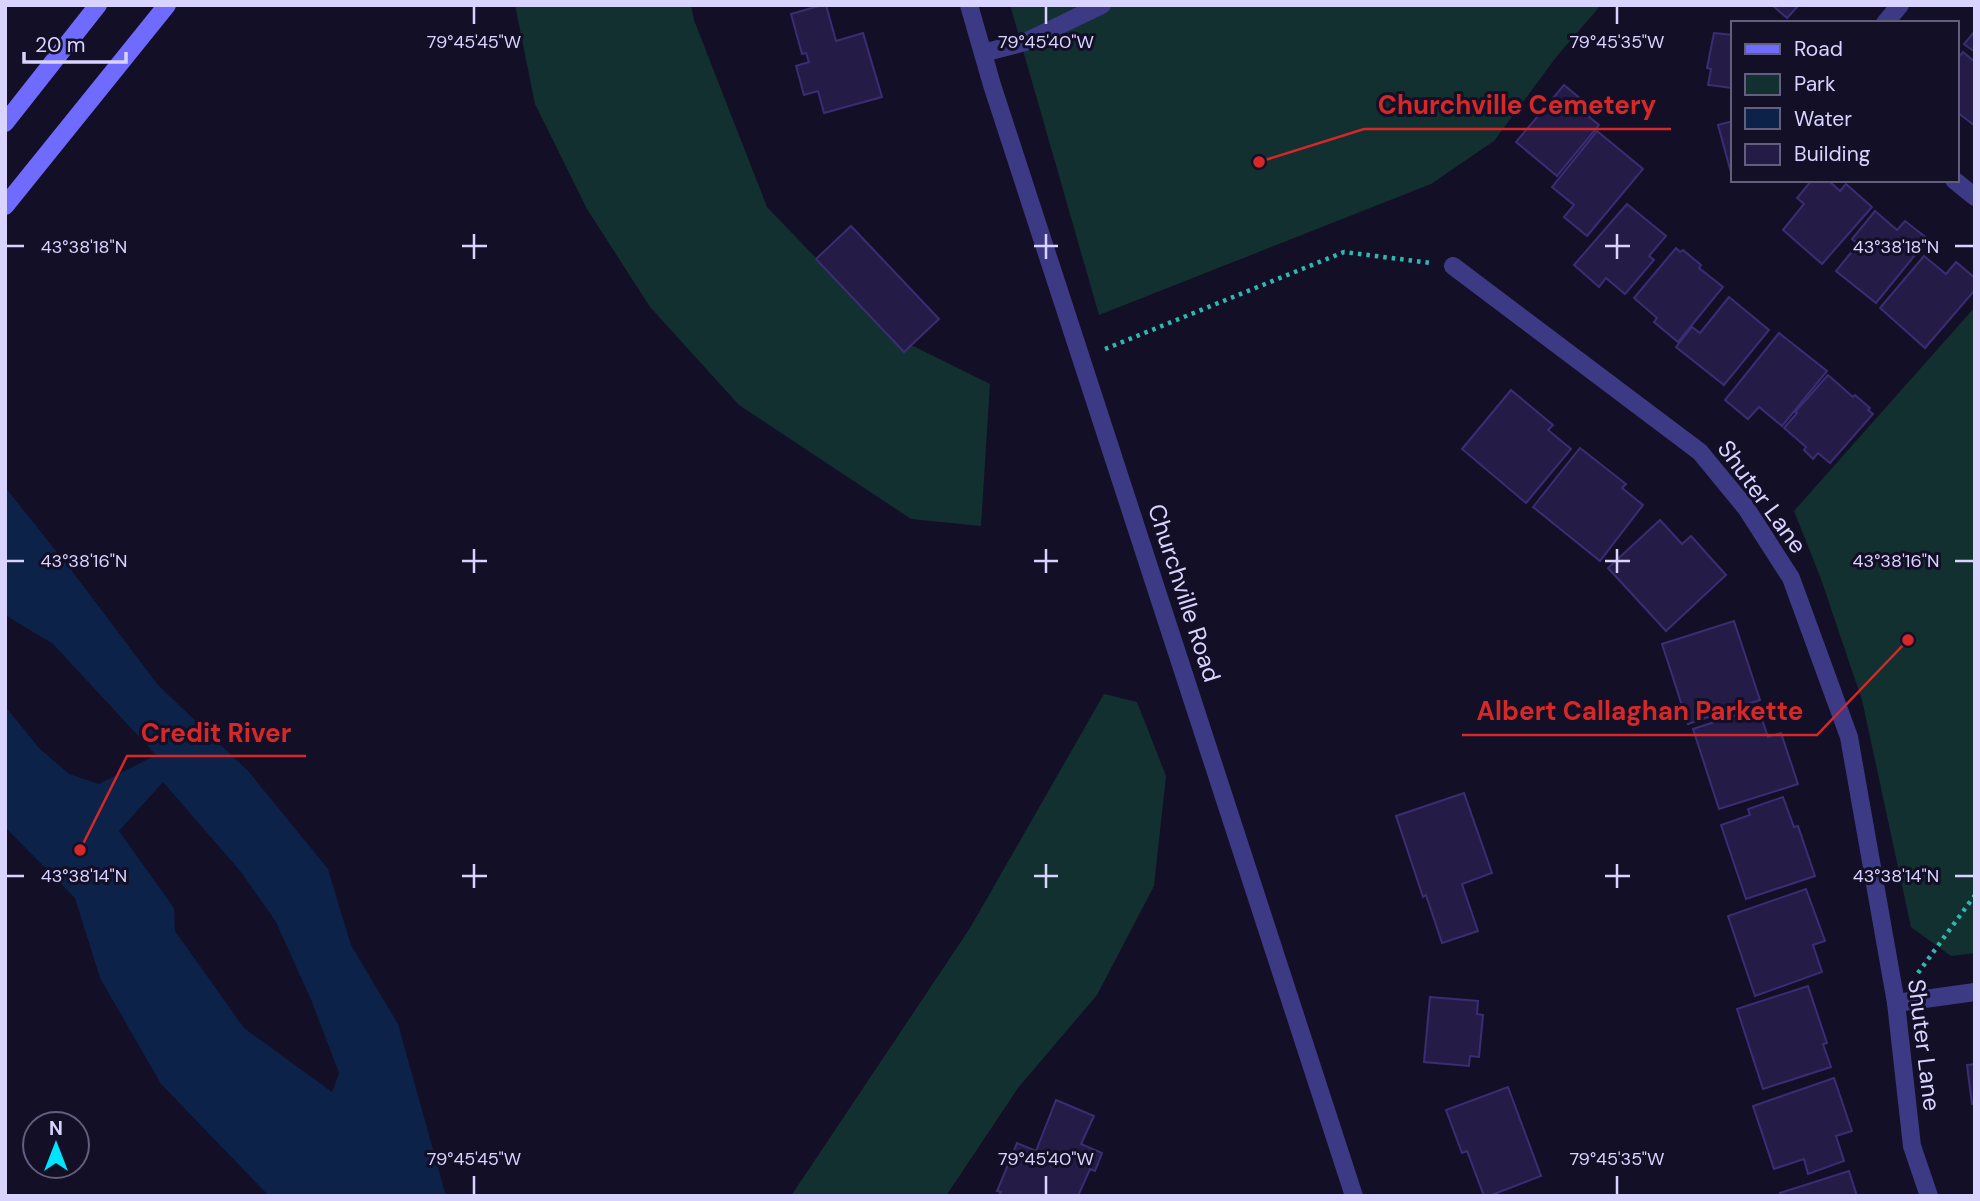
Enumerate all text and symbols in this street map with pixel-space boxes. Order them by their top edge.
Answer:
scale bar [24,21,126,65]
legend [1731,21,1959,182]
text: 79°45'45"W [427,30,521,54]
text: 79°45'40"W [998,30,1094,54]
text: 79°45'35"W [1569,30,1665,54]
text: 20 m [35,31,86,59]
text: Road [1794,35,1843,63]
text: Park [1794,70,1836,98]
callout: Churchville Cemetery [1364,82,1671,129]
text: Churchville Cemetery [1378,88,1657,122]
text: Water [1794,105,1852,133]
text: Building [1794,140,1871,168]
text: 43°38'18"N [41,235,127,259]
text: 43°38'18"N [1853,235,1939,259]
street label: Shuter Lane [1711,434,1814,559]
street label: Churchville Road [1141,500,1228,686]
text: 43°38'16"N [41,549,127,573]
text: 43°38'16"N [1853,549,1939,573]
callout: Albert Callaghan Parkette [1462,688,1817,735]
text: Albert Callaghan Parkette [1477,694,1803,728]
callout: Credit River [127,709,306,756]
text: Credit River [141,716,292,750]
text: 43°38'14"N [41,864,127,888]
text: 43°38'14"N [1853,864,1939,888]
street label: Shuter Lane [1901,977,1948,1113]
north arrow [21,1110,91,1180]
text: N [49,1116,63,1141]
text: 79°45'45"W [427,1147,521,1171]
text: 79°45'40"W [998,1147,1094,1171]
text: 79°45'35"W [1569,1147,1665,1171]

